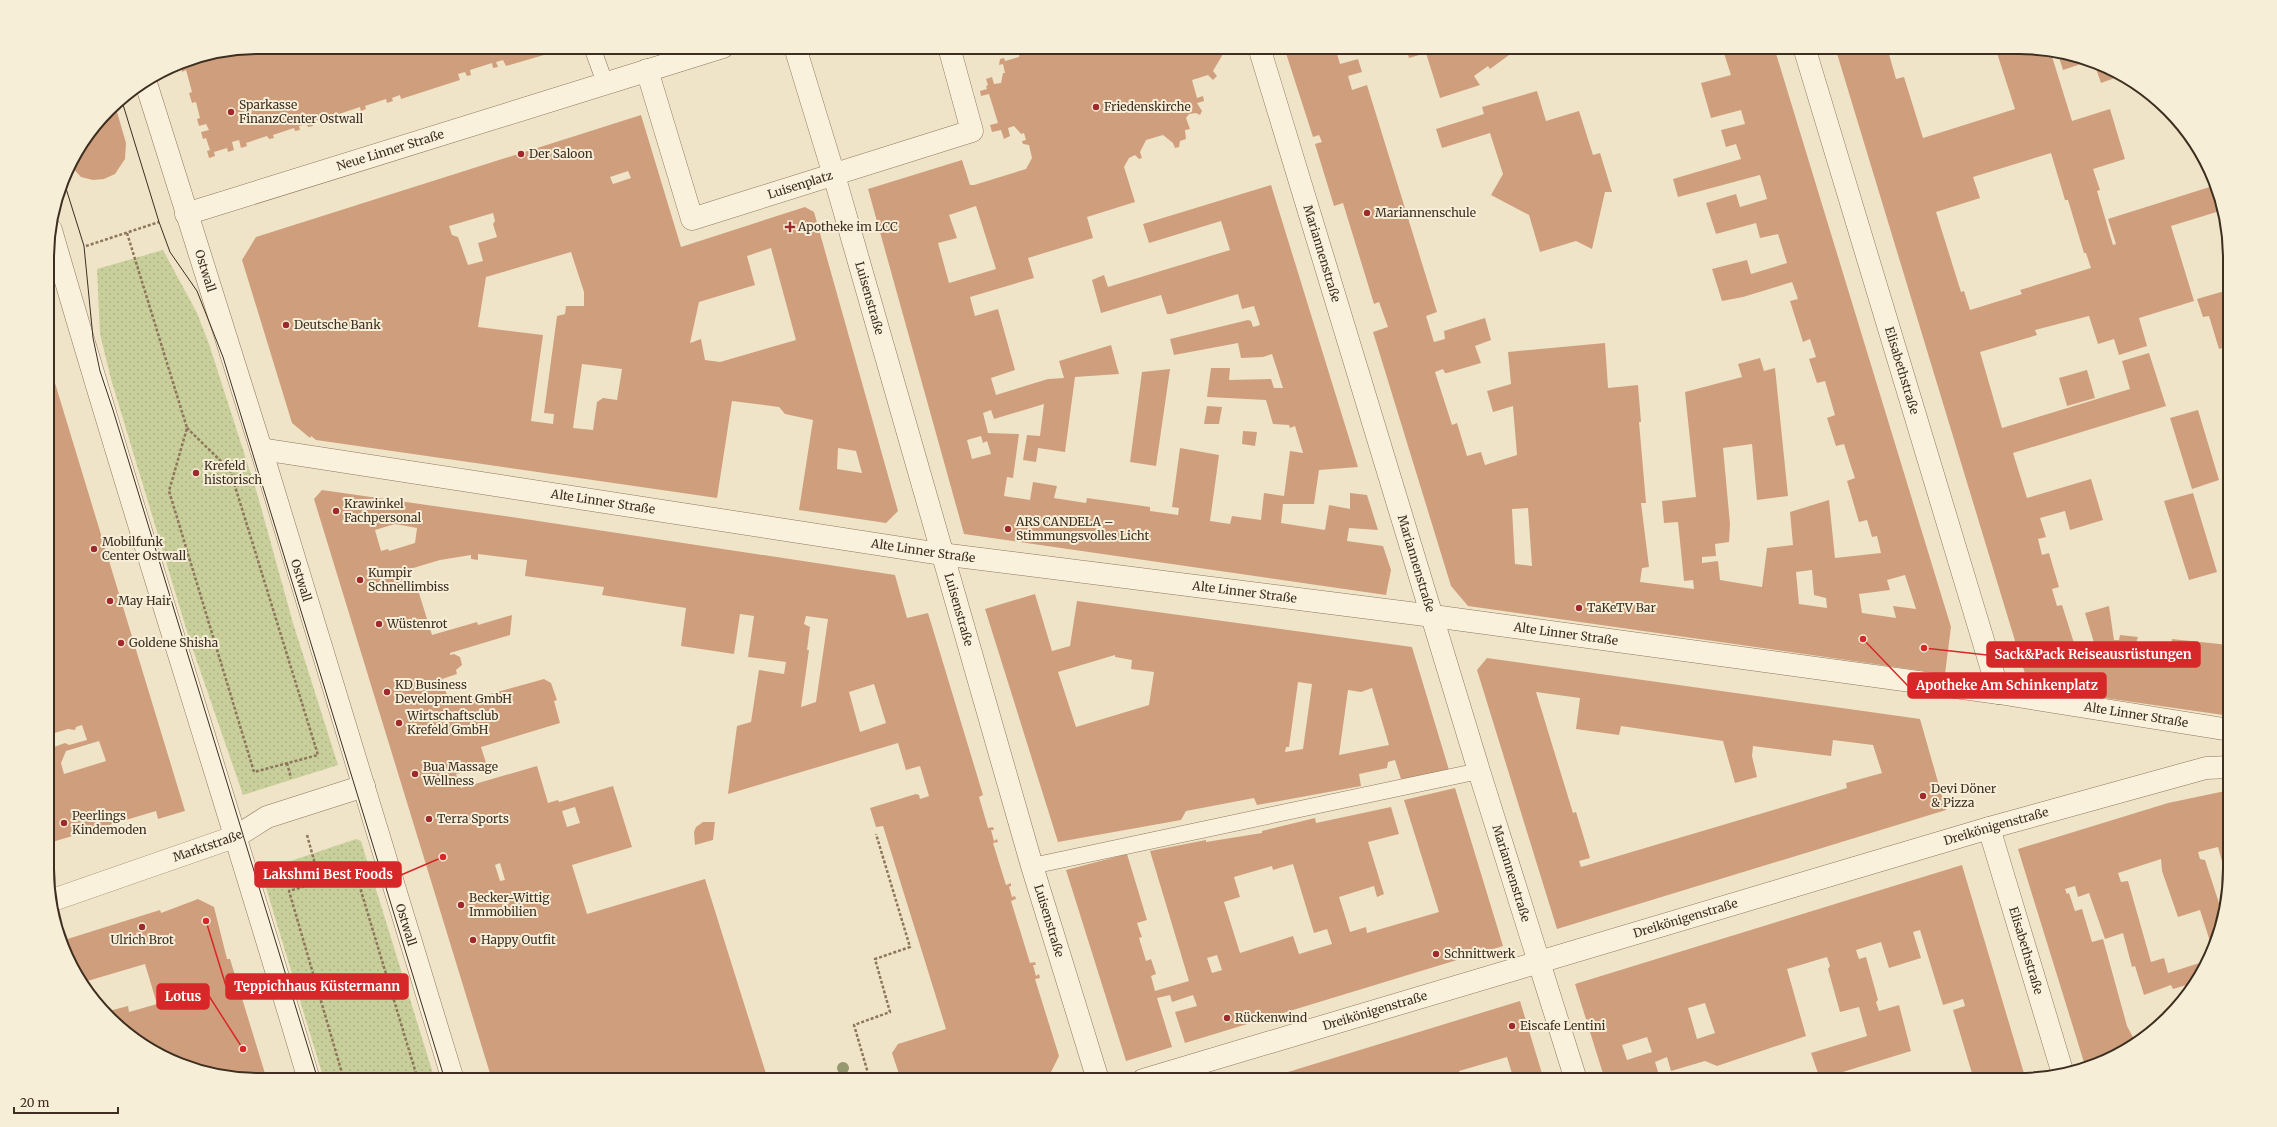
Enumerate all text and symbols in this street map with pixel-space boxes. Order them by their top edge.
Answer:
place label: Sparkasse FinanzCenter Ostwall [239,97,363,126]
place label: Friedenskirche [1104,99,1191,114]
marker: Friedenskirche [1091,102,1101,112]
marker: Sparkasse FinanzCenter Ostwall [226,107,236,117]
street label: Neue Linner Straße [335,126,446,174]
place label: Der Saloon [529,146,593,161]
marker: Der Saloon [516,149,526,159]
street label: Luisenplatz [766,167,835,202]
street label: Mariannenstraße [1300,203,1344,304]
place label: Mariannenschule [1375,205,1476,220]
marker: Mariannenschule [1362,208,1372,218]
place label: Apotheke im LCC [797,219,898,234]
marker: Apotheke im LCC [785,222,795,232]
street label: Ostwall [192,248,219,294]
street label: Luisenstraße [852,260,887,336]
place label: Deutsche Bank [294,317,381,332]
marker: Deutsche Bank [281,320,291,330]
street label: Elisabethstraße [1882,325,1922,416]
place label: Krefeld historisch [204,458,262,487]
marker: Krefeld historisch [191,468,201,478]
street label: Alte Linner Straße [549,486,656,517]
place label: Krawinkel Fachpersonal [344,496,421,525]
marker: Krawinkel Fachpersonal [331,506,341,516]
street label: Mariannenstraße [1395,513,1438,614]
place label: ARS CANDELA – Stimmungsvolles Licht [1015,514,1150,543]
marker: ARS CANDELA – Stimmungsvolles Licht [1003,524,1013,534]
place label: Mobilfunk Center Ostwall [102,534,186,563]
street label: Alte Linner Straße [869,535,976,565]
marker: Mobilfunk Center Ostwall [89,544,99,554]
street label: Ostwall [288,557,315,604]
place label: Kumpir Schnellimbiss [368,565,449,594]
street label: Luisenstraße [941,571,977,648]
marker: Kumpir Schnellimbiss [355,575,365,585]
street label: Alte Linner Straße [1190,578,1298,606]
place label: May Hair [118,593,172,608]
marker: May Hair [105,596,115,606]
place label: TaKeTV Bar [1587,600,1656,615]
marker: TaKeTV Bar [1574,603,1584,613]
place label: Wüstenrot [386,616,448,631]
marker: Wüstenrot [374,619,384,629]
street label: Alte Linner Straße [1512,619,1619,648]
place label: Goldene Shisha [129,635,219,650]
marker: Goldene Shisha [116,638,126,648]
callout: Sack&Pack Reiseausrüstungen [1987,642,2200,667]
text: Sack&Pack Reiseausrüstungen [1994,646,2192,663]
callout: Apotheke Am Schinkenplatz [1908,673,2106,698]
place label: KD Business Development GmbH [395,677,512,706]
text: Apotheke Am Schinkenplatz [1915,677,2098,694]
marker: KD Business Development GmbH [382,687,392,697]
street label: Alte Linner Straße [2082,699,2189,730]
place label: Wirtschaftsclub Krefeld GmbH [406,708,499,737]
marker: Wirtschaftsclub Krefeld GmbH [394,718,404,728]
place label: Bua Massage Wellness [422,759,498,788]
marker: Bua Massage Wellness [410,769,420,779]
place label: Devi Döner & Pizza [1931,781,1997,810]
marker: Devi Döner & Pizza [1918,791,1928,801]
street label: Dreikönigenstraße [1942,804,2050,848]
place label: Peerlings Kindemoden [72,808,147,837]
place label: Terra Sports [437,811,509,826]
marker: Terra Sports [424,814,434,824]
marker: Peerlings Kindemoden [59,818,69,828]
street label: Mariannenstraße [1489,823,1534,924]
street label: Marktstraße [171,826,245,865]
callout: Lakshmi Best Foods [255,862,401,887]
text: Lakshmi Best Foods [263,866,393,883]
street label: Luisenstraße [1031,882,1068,959]
place label: Becker-Wittig Immobilien [469,890,550,919]
street label: Dreikönigenstraße [1631,895,1739,941]
marker: Becker-Wittig Immobilien [456,900,466,910]
street label: Ostwall [393,902,420,948]
street label: Elisabethstraße [2006,905,2047,996]
marker: Ulrich Brot [137,922,147,932]
place label: Ulrich Brot [110,932,174,947]
place label: Happy Outfit [481,932,556,947]
marker: Happy Outfit [468,935,478,945]
place label: Schnittwerk [1444,946,1516,961]
marker: Schnittwerk [1431,949,1441,959]
callout: Teppichhaus Küstermann [226,974,408,999]
text: Teppichhaus Küstermann [234,978,400,995]
callout: Lotus [157,984,209,1009]
text: Lotus [165,988,202,1005]
street label: Dreikönigenstraße [1321,988,1429,1033]
place label: Rückenwind [1235,1010,1307,1025]
marker: Rückenwind [1222,1013,1232,1023]
place label: Eiscafe Lentini [1520,1018,1606,1033]
marker: Eiscafe Lentini [1507,1021,1517,1031]
scale bar [14,1089,118,1115]
text: 20 m [20,1095,49,1110]

